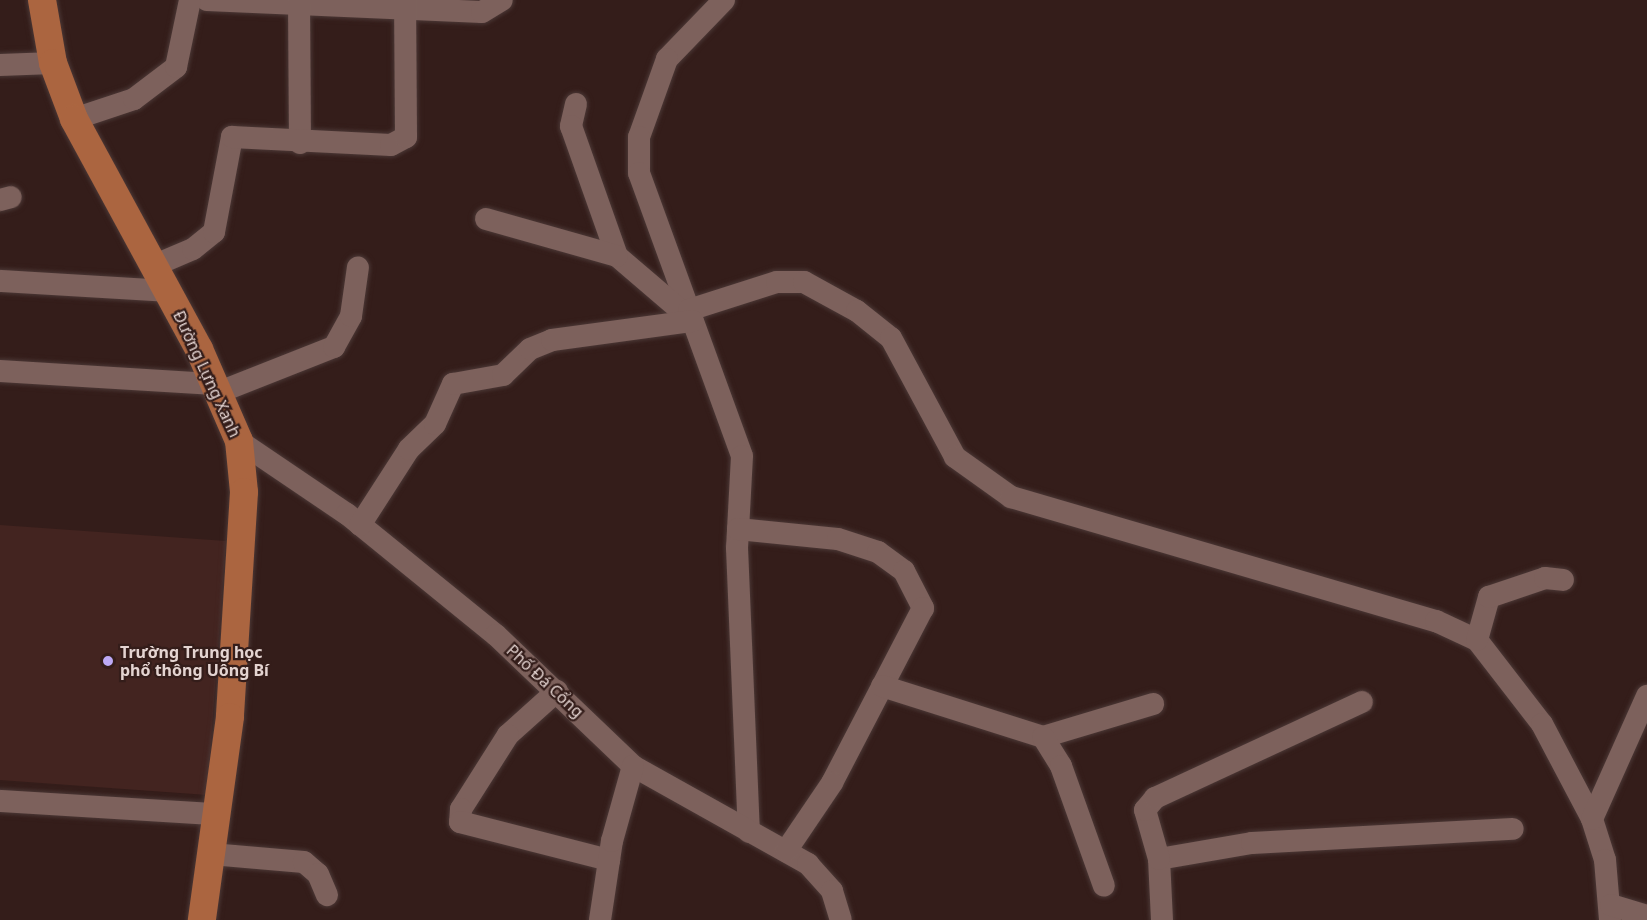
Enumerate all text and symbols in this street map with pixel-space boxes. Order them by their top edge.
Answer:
street label: Đường Lựng Xanh [169,308,245,440]
street label: Phố Đá Cổng [503,641,587,721]
place label: Trường Trung học phổ thông Uông Bí [120,642,269,680]
marker: Trường Trung học phổ thông Uông Bí [101,654,115,668]

